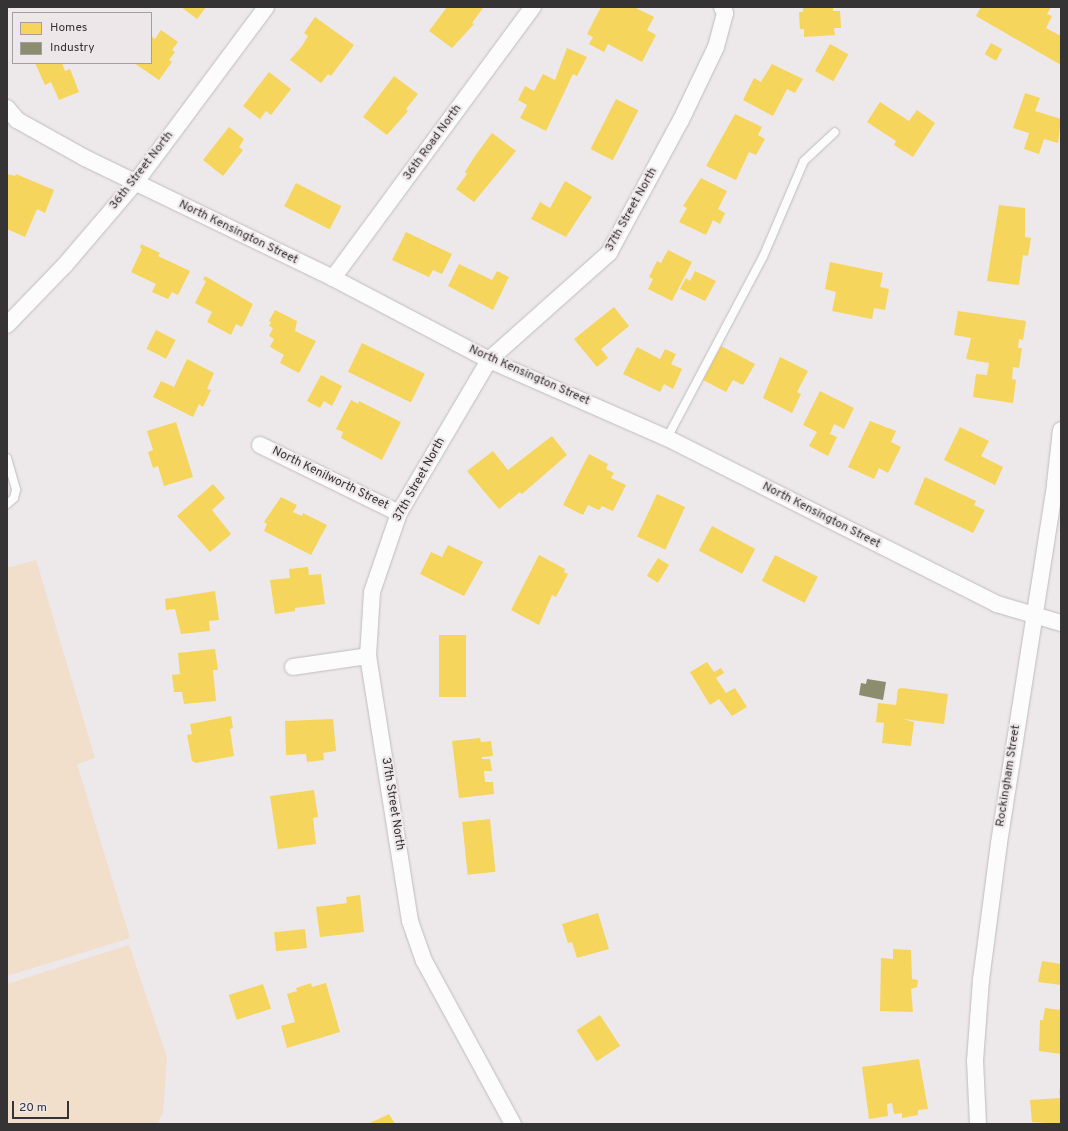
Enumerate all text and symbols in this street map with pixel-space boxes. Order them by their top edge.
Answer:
legend [12,12,152,64]
text: Homes [50,20,87,36]
text: Industry [50,40,95,56]
street label: 36th Road North [401,102,465,184]
street label: 36th Street North [107,129,177,213]
street label: 37th Street North [603,165,661,255]
street label: North Kensington Street [176,198,300,268]
street label: North Kensington Street [466,343,592,409]
street label: 37th Street North [391,435,449,525]
street label: North Kenilworth Street [269,445,391,513]
street label: North Kensington Street [759,480,883,552]
street label: Rockingham Street [994,724,1024,828]
street label: 37th Street North [378,757,406,851]
scale bar [14,1093,71,1119]
text: 20 m [19,1100,47,1116]

